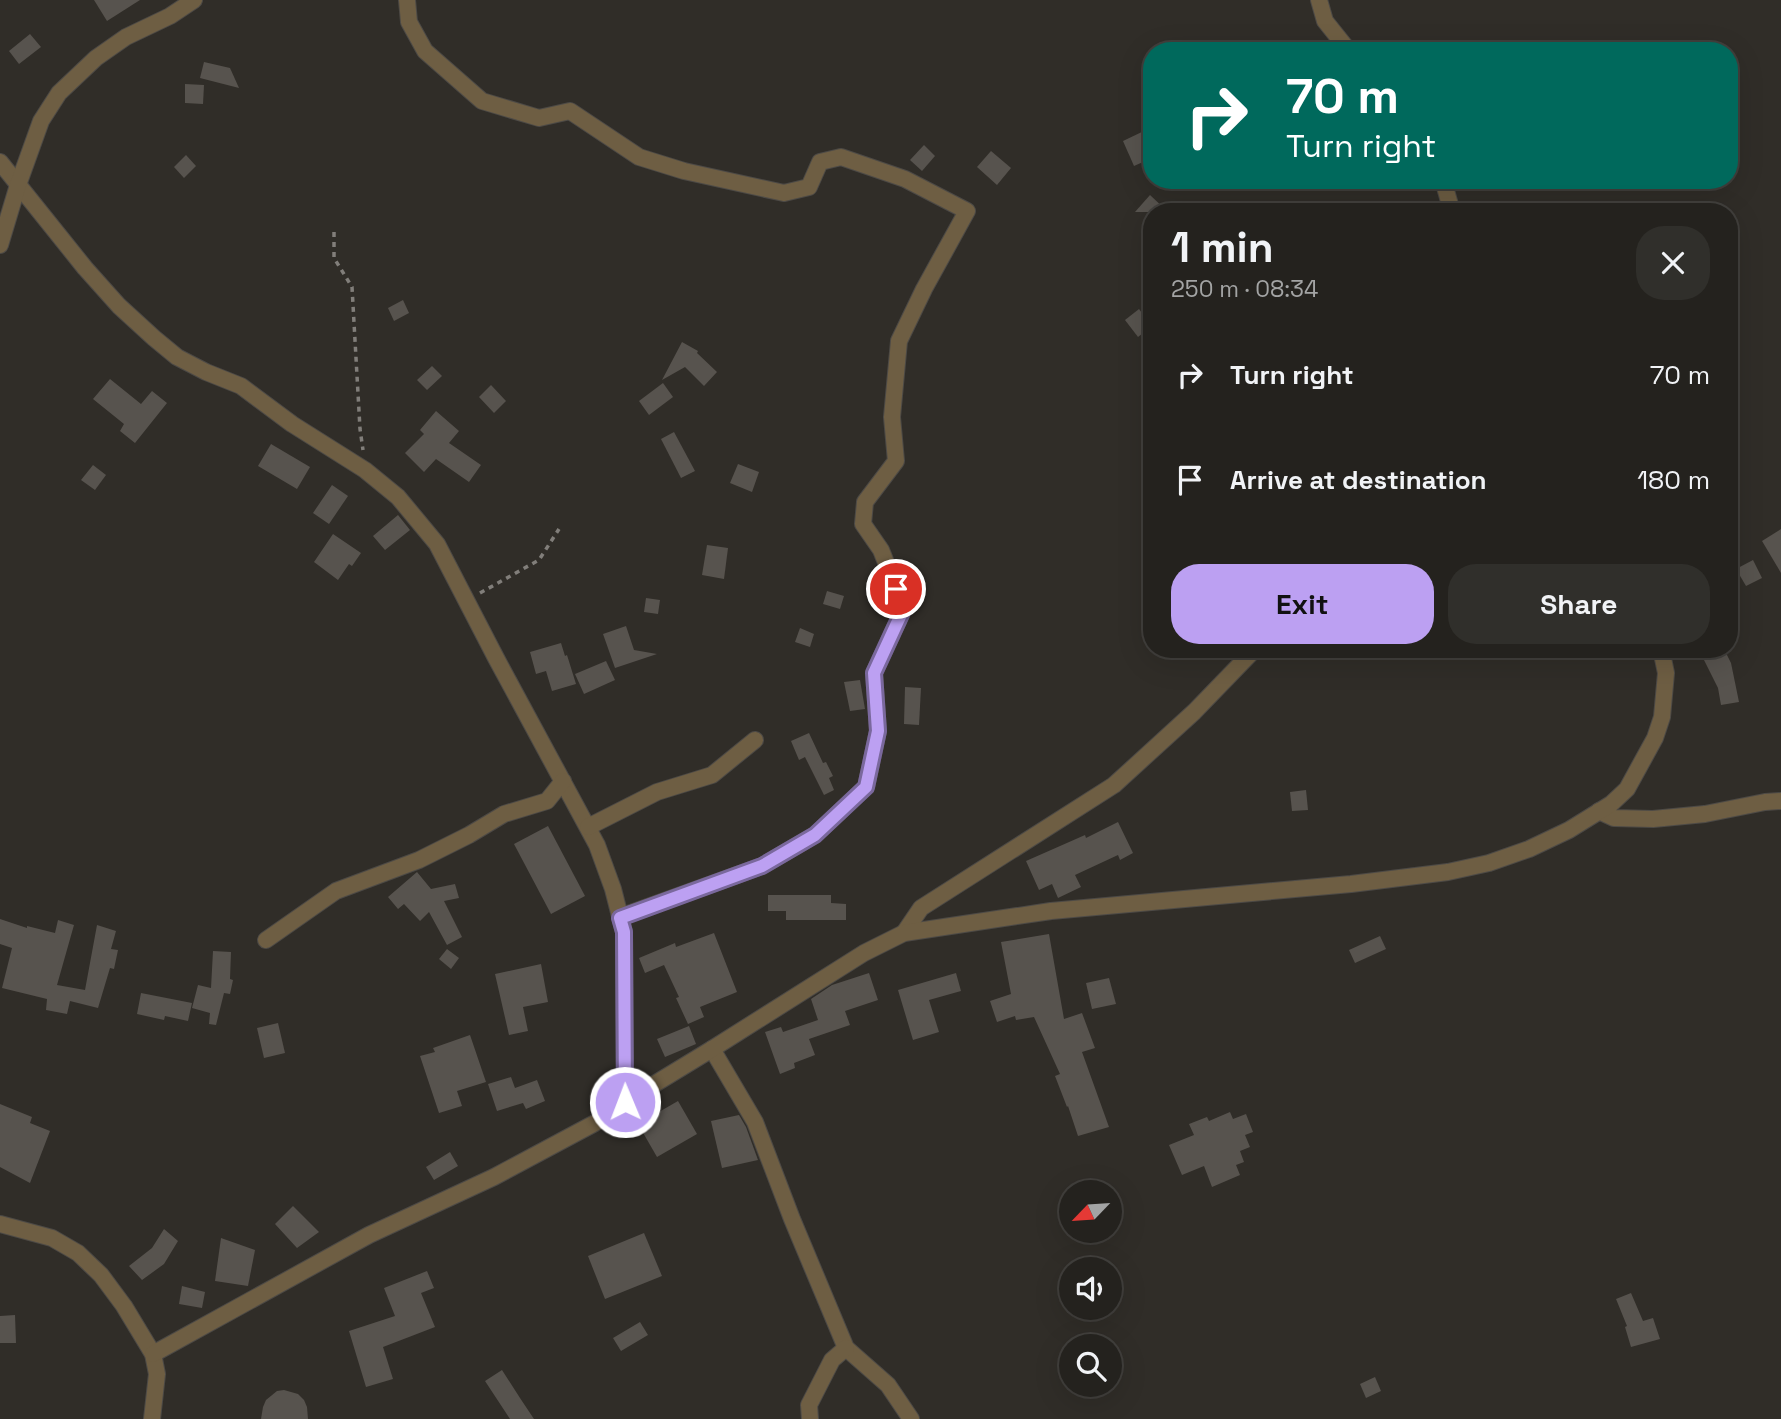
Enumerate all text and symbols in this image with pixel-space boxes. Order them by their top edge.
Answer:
text: 70 m [1286,65,1399,127]
icon: right [1171,70,1262,161]
text: Turn right [1286,126,1436,166]
text: 1 min [1171,221,1274,274]
button: close [1636,226,1710,300]
text: 250 m · 08:34 [1171,274,1318,304]
icon: right [1171,356,1209,394]
text: Turn right [1230,358,1354,392]
text: 70 m [1650,358,1710,392]
icon: arrive [1171,461,1209,499]
text: Arrive at destination [1230,463,1487,497]
text: 180 m [1637,463,1710,497]
pin [866,559,926,619]
button: Exit [1171,564,1434,644]
button: Share [1448,564,1710,644]
icon: arrive [877,570,915,608]
position arrow [588,1065,662,1139]
north arrow [1059,1180,1122,1242]
map controls [1059,1180,1122,1397]
button: sound [1059,1257,1122,1320]
button: search [1059,1334,1122,1397]

